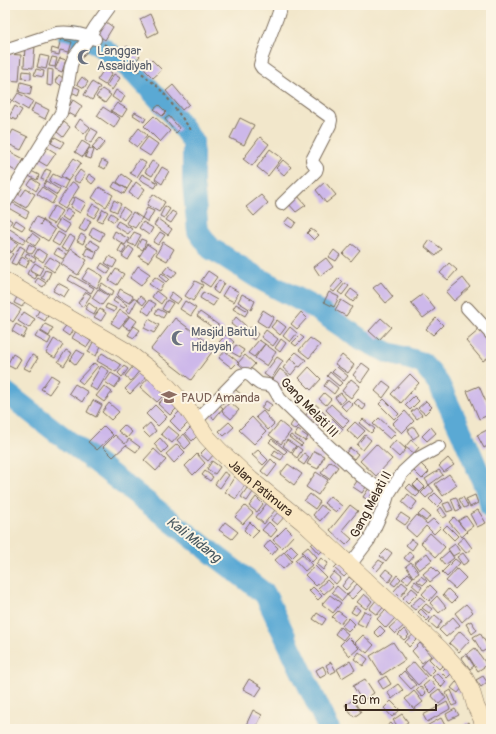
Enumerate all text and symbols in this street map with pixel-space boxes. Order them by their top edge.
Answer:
place label: Langgar Assaidiyah [97,43,152,74]
mosque icon: Langgar Assaidiyah [76,48,94,66]
place label: Masjid Baitul Hidayah [191,324,257,355]
mosque icon: Masjid Baitul Hidayah [170,329,188,347]
street label: Gang Melati III [277,374,342,441]
school or university icon: PAUD Amanda [160,388,178,406]
place label: PAUD Amanda [181,390,260,406]
street label: Jalan Patimura [225,456,296,520]
street label: Gang Melati II [347,468,395,541]
water label: Kali Midang [163,513,225,566]
scale bar [346,686,436,712]
text: 50 m [352,693,380,708]

